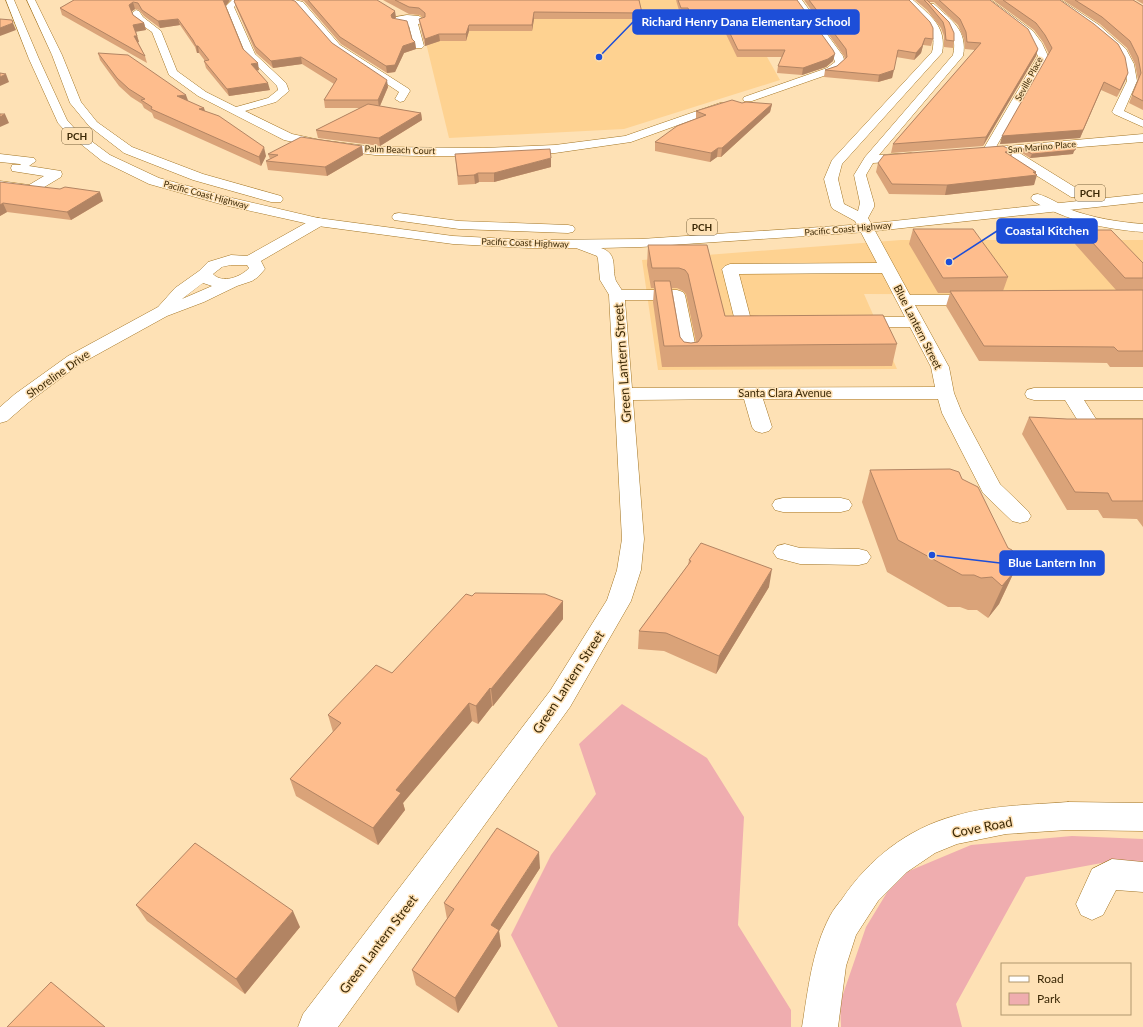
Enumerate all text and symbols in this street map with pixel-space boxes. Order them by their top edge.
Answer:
callout: Richard Henry Dana Elementary School [633,10,859,34]
text: Richard Henry Dana Elementary School [641,14,851,29]
street label: Seville Place [1012,55,1045,103]
road number: PCH [62,128,92,144]
street label: San Marino Place [1008,138,1077,155]
street label: Palm Beach Court [364,143,436,156]
street label: Pacific Coast Highway [162,178,250,211]
road number: PCH [1075,185,1105,201]
road number: PCH [687,219,717,235]
street label: Pacific Coast Highway [804,219,892,238]
callout: Coastal Kitchen [997,219,1097,243]
text: Coastal Kitchen [1005,223,1089,238]
street label: Pacific Coast Highway [481,235,569,250]
street label: Blue Lantern Street [892,282,945,371]
street label: Green Lantern Street [610,303,634,423]
street label: Shoreline Drive [24,347,92,400]
street label: Santa Clara Avenue [738,386,832,399]
callout: Blue Lantern Inn [1000,551,1104,575]
text: Blue Lantern Inn [1008,555,1096,570]
street label: Green Lantern Street [529,627,607,736]
street label: Cove Road [950,813,1014,841]
street label: Green Lantern Street [336,891,421,997]
legend [1001,963,1131,1015]
text: Road [1037,971,1064,986]
text: Park [1037,991,1061,1006]

